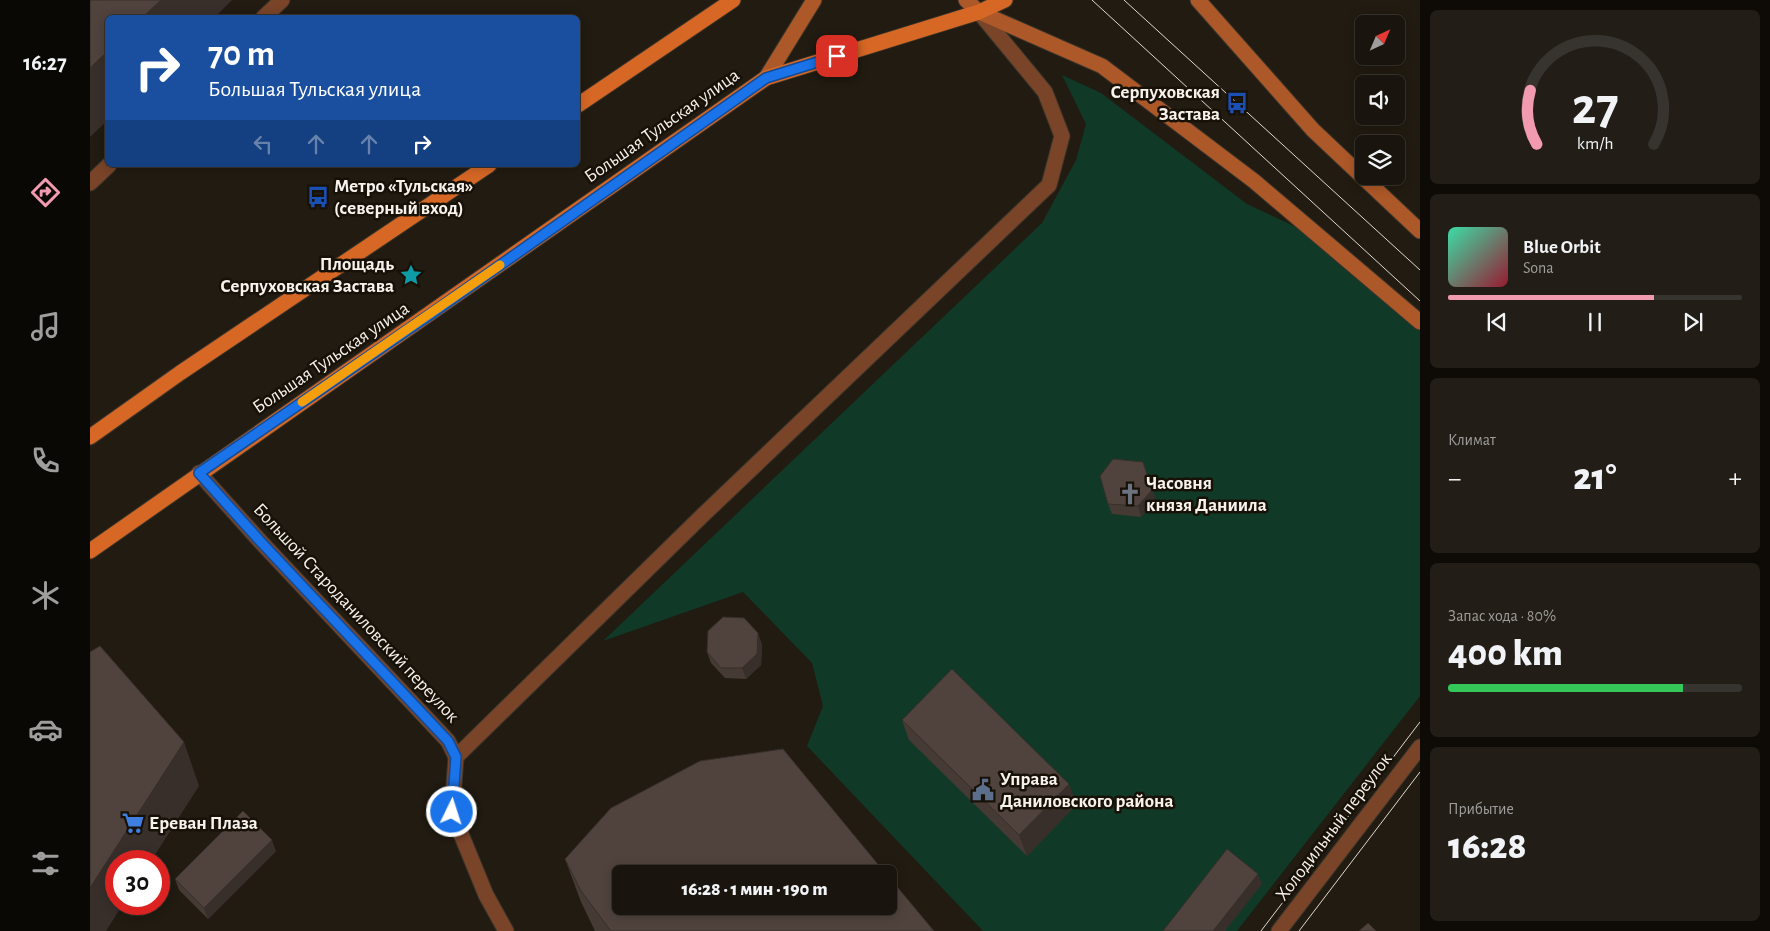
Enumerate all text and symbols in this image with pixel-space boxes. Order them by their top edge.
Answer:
north arrow [1355,15,1405,65]
map controls [1355,15,1405,185]
icon: right [125,35,190,100]
pin [816,35,858,77]
text: 70 m [208,37,275,72]
icon: arrive [823,42,851,70]
text: 16:27 [23,52,67,74]
street label: Большая Тульская улица [581,65,743,187]
button: sound [1355,75,1405,125]
text: Большая Тульская улица [208,78,421,100]
text: 27 [1572,81,1618,133]
place label: Серпуховская Застава [1110,83,1220,124]
bus stop icon: Серпуховская Застава [1224,90,1250,116]
icon: left [249,130,277,158]
icon: ahead [302,130,330,158]
icon: ahead [355,130,383,158]
icon: right [408,130,436,158]
button: layers [1355,135,1405,185]
text: km/h [1577,135,1613,153]
icon: directions [28,175,63,210]
place label: Метро «Тульская» (северный вход) [334,177,473,218]
bus stop icon: Метро «Тульская» (северный вход) [305,184,331,210]
text: Blue Orbit [1523,238,1601,257]
place label: Площадь Серпуховская Застава [220,255,394,296]
text: Sona [1523,260,1554,276]
place icon: Площадь Серпуховская Застава [398,262,424,288]
street label: Большая Тульская улица [249,298,413,417]
icon: previous [1483,308,1511,336]
icon: pause [1581,308,1609,336]
icon: next [1679,308,1707,336]
icon: music [28,309,63,344]
text: Климат [1448,432,1496,448]
icon: phone [28,443,63,478]
text: 21° [1573,459,1617,497]
text: − [1448,465,1461,493]
text: + [1729,465,1742,493]
place label: Часовня князя Даниила [1146,474,1267,515]
church icon: Часовня князя Даниила [1117,481,1143,507]
street label: Большой Староданиловский переулок [249,500,463,726]
icon: climate [28,578,63,613]
text: Запас хода · 80% [1448,608,1556,624]
text: 400 km [1448,635,1563,673]
icon: car [28,712,63,747]
street label: Холодильный переулок [1272,749,1396,905]
place label: Управа Даниловского района [1000,770,1173,811]
public building icon: Управа Даниловского района [970,777,996,803]
position arrow [425,785,477,837]
text: Прибытие [1448,801,1514,817]
supermarket icon: Ереван Плаза [120,810,146,836]
place label: Ереван Плаза [149,814,258,833]
text: 16:28 [1448,828,1527,866]
icon: filters [28,846,63,881]
speed limit sign: 30 [105,850,170,915]
text: 16:28 · 1 мин · 190 m [681,880,828,899]

